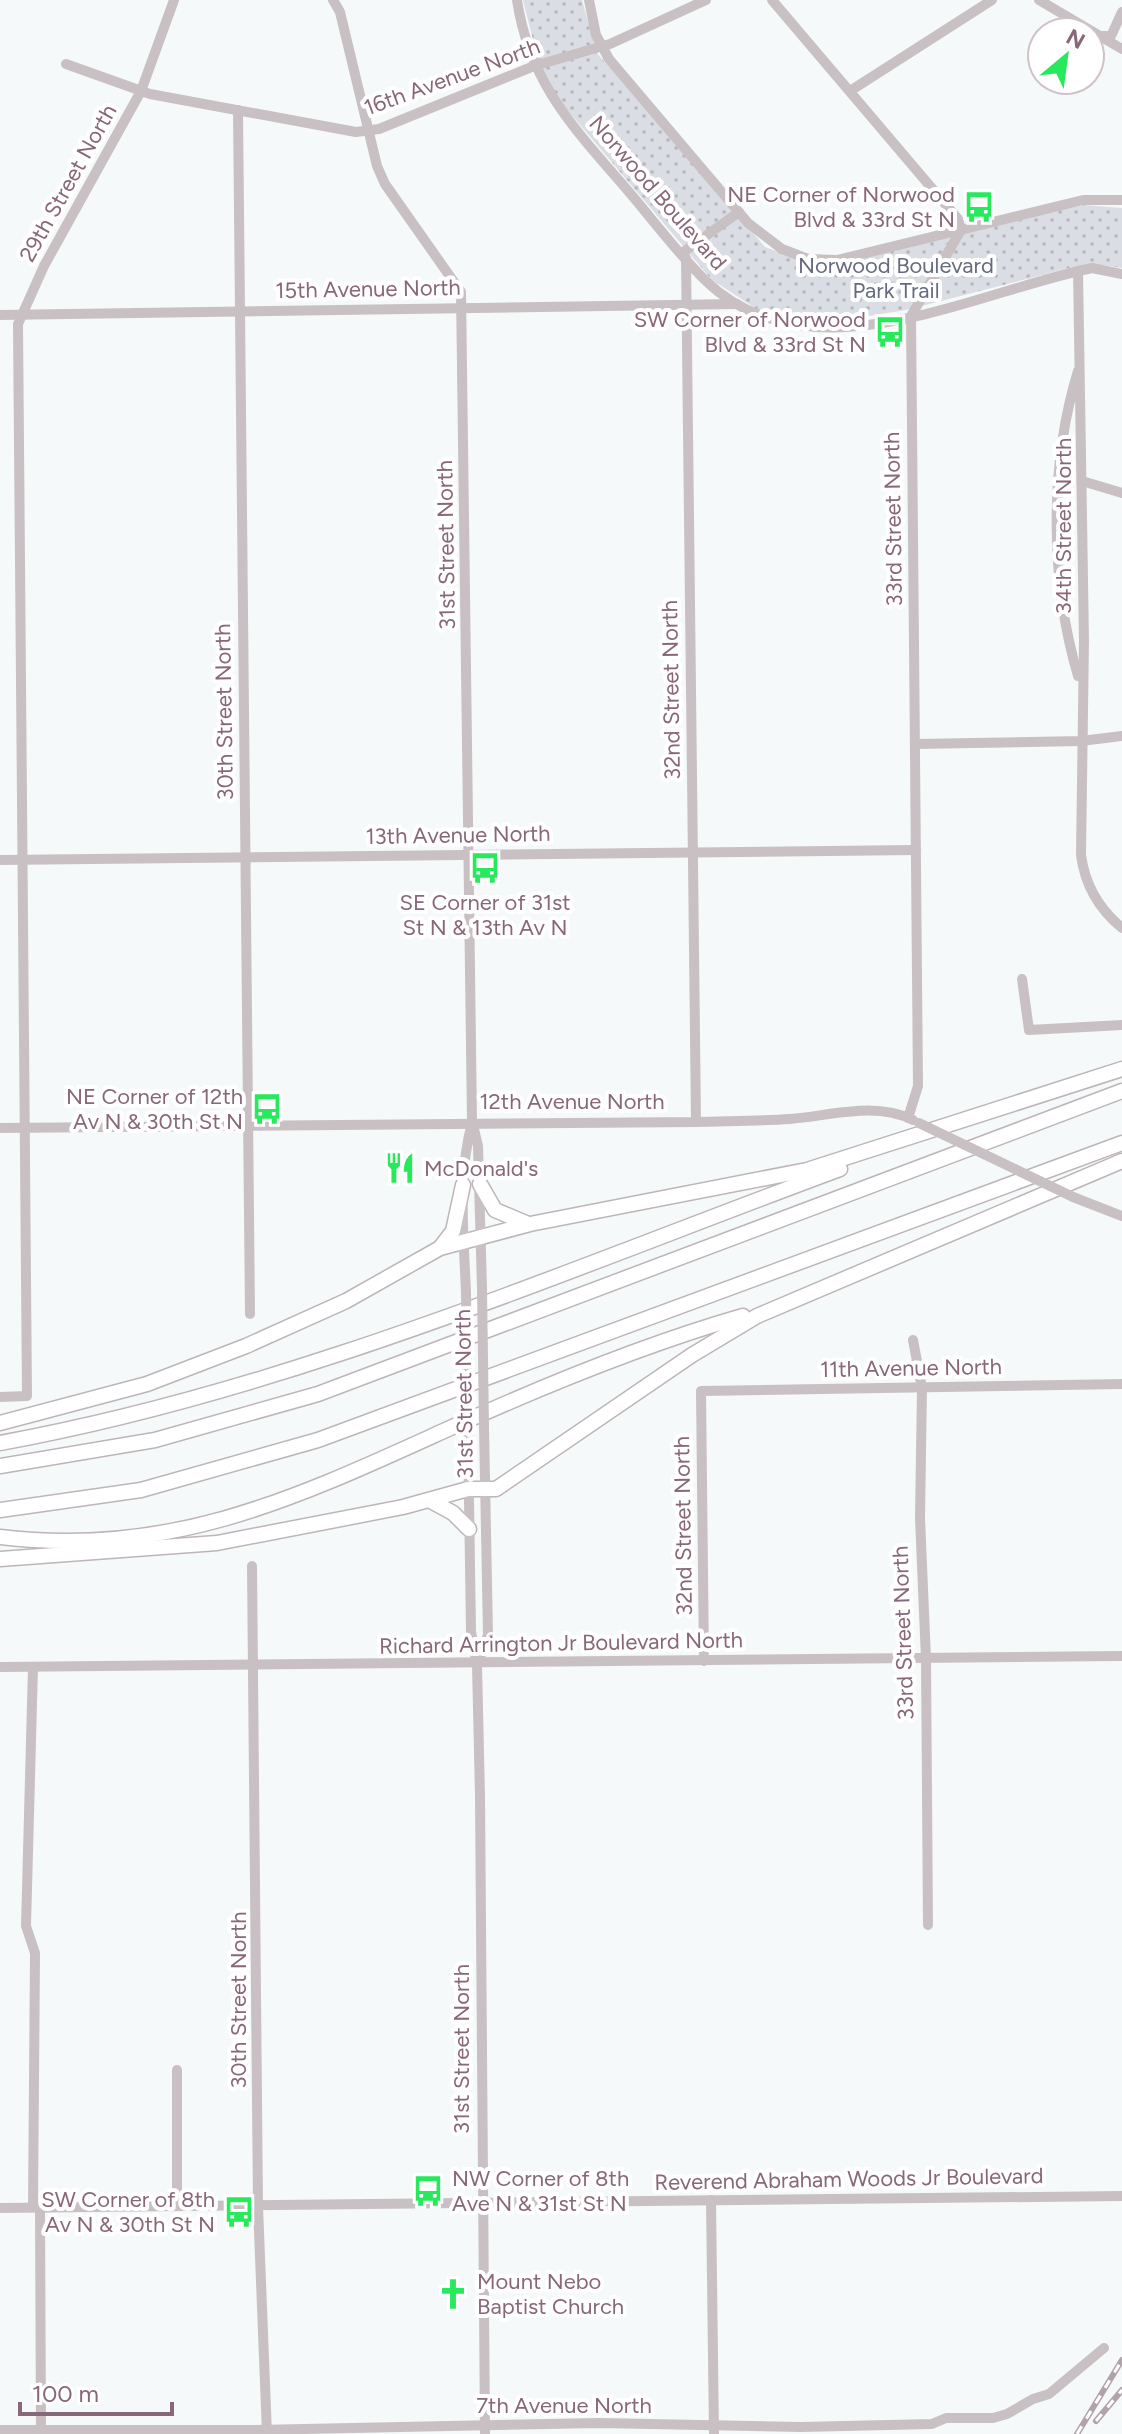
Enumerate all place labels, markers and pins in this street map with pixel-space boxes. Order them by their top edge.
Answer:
place label: NE Corner of Norwood Blvd & 33rd St N [727,181,955,233]
bus stop icon: NE Corner of Norwood Blvd & 33rd St N [962,190,996,224]
place label: SW Corner of Norwood Blvd & 33rd St N [634,306,866,358]
bus stop icon: SW Corner of Norwood Blvd & 33rd St N [873,315,907,349]
bus stop icon: SE Corner of 31st St N & 13th Av N [468,851,502,885]
place label: SE Corner of 31st St N & 13th Av N [399,889,571,941]
place label: NE Corner of 12th Av N & 30th St N [66,1083,243,1135]
bus stop icon: NE Corner of 12th Av N & 30th St N [250,1092,284,1126]
restaurant icon: McDonald's [383,1151,417,1185]
place label: McDonald's [424,1155,538,1182]
place label: NW Corner of 8th Ave N & 31st St N [452,2165,629,2217]
bus stop icon: NW Corner of 8th Ave N & 31st St N [411,2174,445,2208]
place label: SW Corner of 8th Av N & 30th St N [41,2186,215,2238]
bus stop icon: SW Corner of 8th Av N & 30th St N [222,2195,256,2229]
place label: Mount Nebo Baptist Church [477,2268,624,2320]
church icon: Mount Nebo Baptist Church [436,2277,470,2311]

